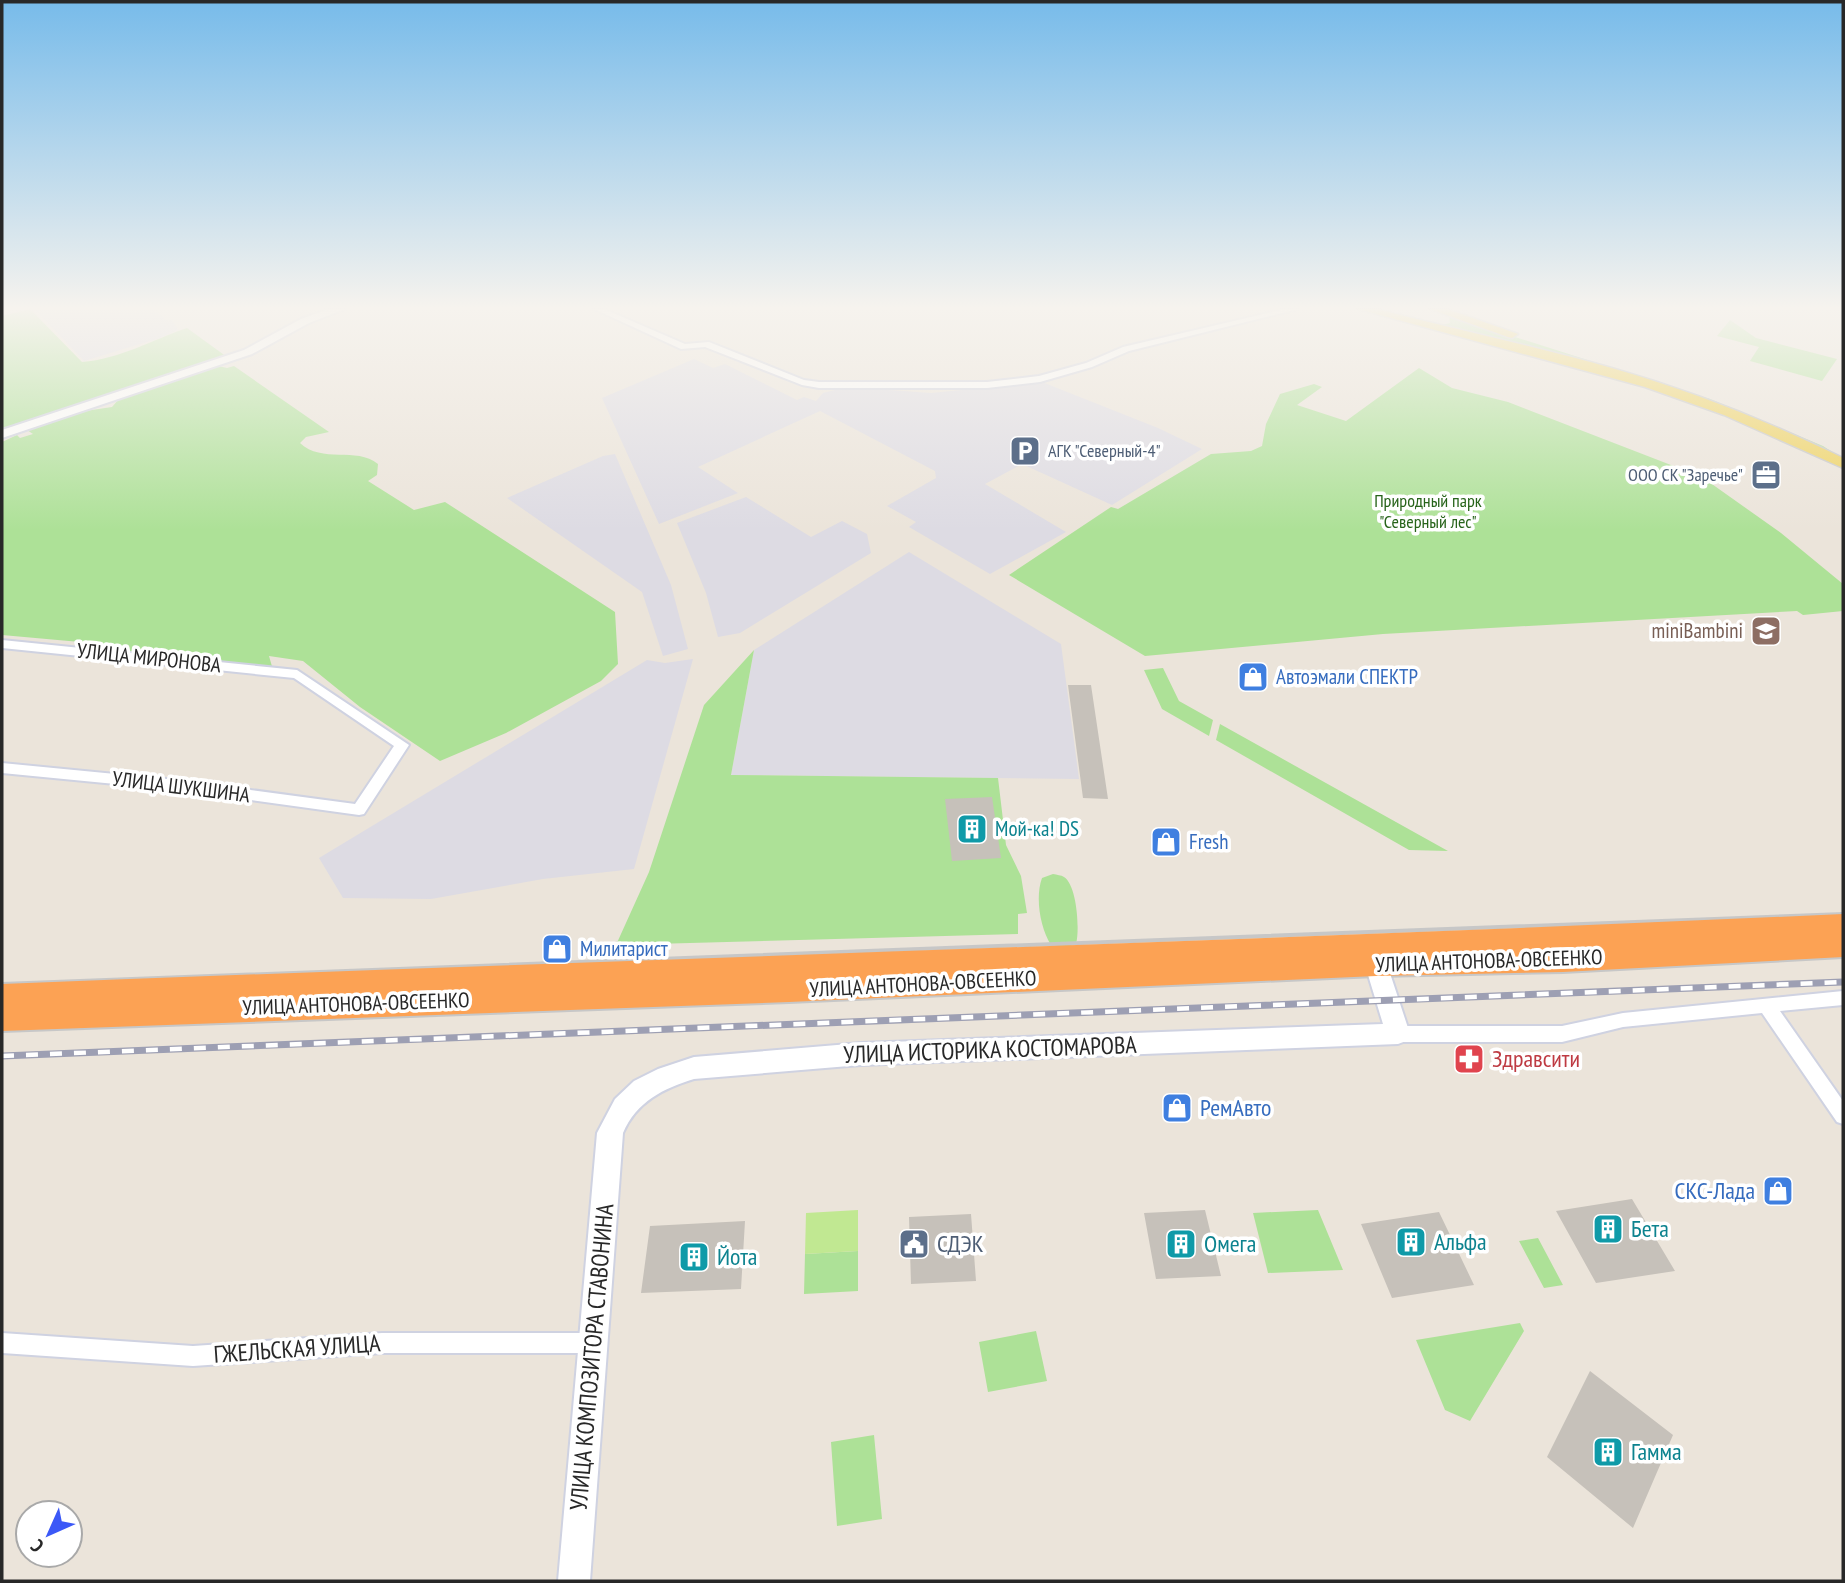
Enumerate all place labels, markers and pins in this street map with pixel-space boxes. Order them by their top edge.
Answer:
parking icon: АГК "Северный-4" [1008,434,1042,468]
place label: АГК "Северный-4" [1048,439,1161,462]
office icon: ООО СК "Заречье" [1749,458,1783,492]
place label: ООО СК "Заречье" [1628,463,1743,486]
school or university icon: miniBambini [1749,614,1783,648]
place label: miniBambini [1652,617,1743,644]
shop icon: Автоэмали СПЕКТР [1236,660,1270,694]
place label: Автоэмали СПЕКТР [1276,663,1418,690]
building icon: Мой-ка! DS [955,812,989,846]
place label: Мой-ка! DS [995,815,1079,842]
shop icon: Fresh [1149,825,1183,859]
place label: Fresh [1189,828,1228,855]
shop icon: Милитарист [540,932,574,966]
place label: Милитарист [580,935,668,962]
pharmacy icon: Здравсити [1452,1042,1486,1076]
place label: Здравсити [1492,1043,1580,1074]
shop icon: РемАвто [1160,1091,1194,1125]
place label: РемАвто [1200,1092,1271,1123]
shop icon: СКС-Лада [1761,1174,1795,1208]
place label: СКС-Лада [1674,1175,1755,1206]
building icon: Бета [1591,1212,1625,1246]
place label: Бета [1631,1213,1669,1244]
building icon: Альфа [1394,1225,1428,1259]
place label: Альфа [1434,1226,1487,1257]
public building icon: СДЭК [897,1227,931,1261]
building icon: Омега [1164,1227,1198,1261]
place label: СДЭК [937,1228,984,1259]
place label: Омега [1204,1228,1256,1259]
building icon: Йота [677,1240,711,1274]
place label: Йота [717,1241,757,1272]
building icon: Гамма [1591,1435,1625,1469]
place label: Гамма [1631,1436,1682,1467]

